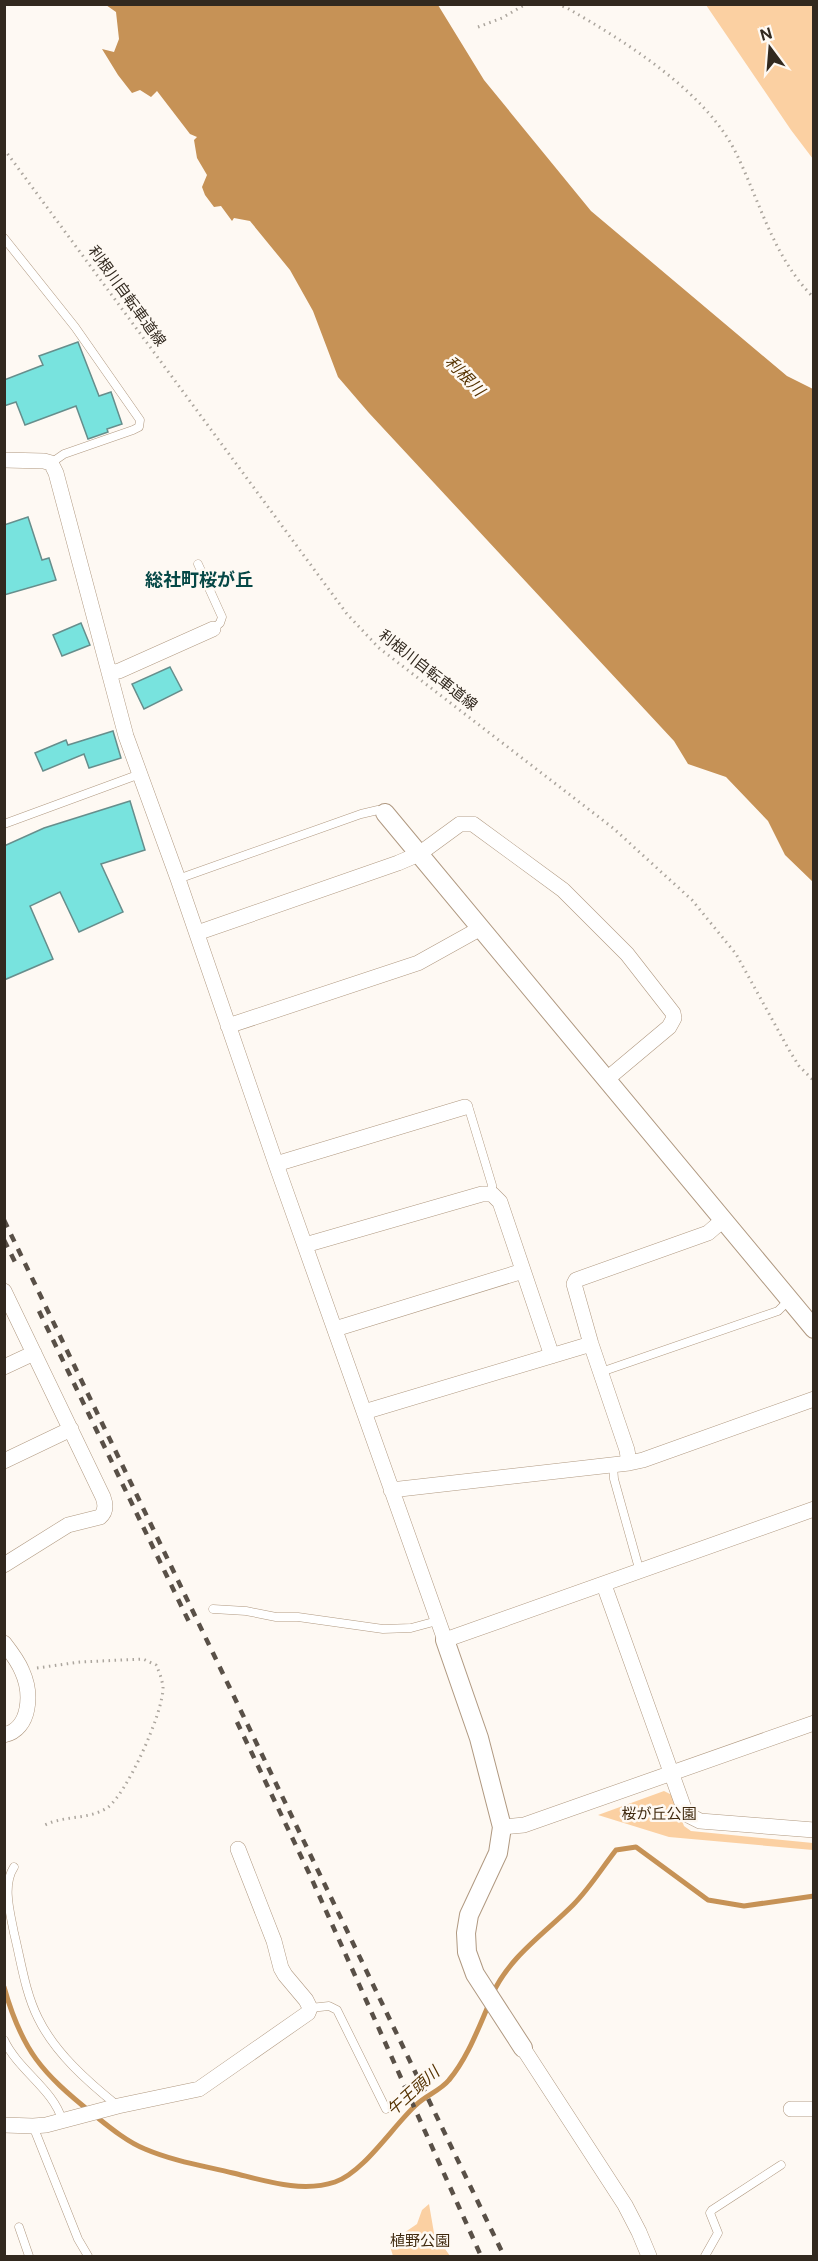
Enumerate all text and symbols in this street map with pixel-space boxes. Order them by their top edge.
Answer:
north arrow [740,18,800,78]
text: N [757,22,775,46]
street label: 利根川自転車道線 [84,242,170,350]
water label: 利根川 [441,351,491,402]
district label: 総社町桜が丘 [145,568,253,592]
street label: 利根川自転車道線 [375,625,481,715]
park label: 桜が丘公園 [621,1804,697,1824]
water label: 午王頭川 [382,2060,445,2120]
park label: 植野公園 [390,2231,450,2251]

